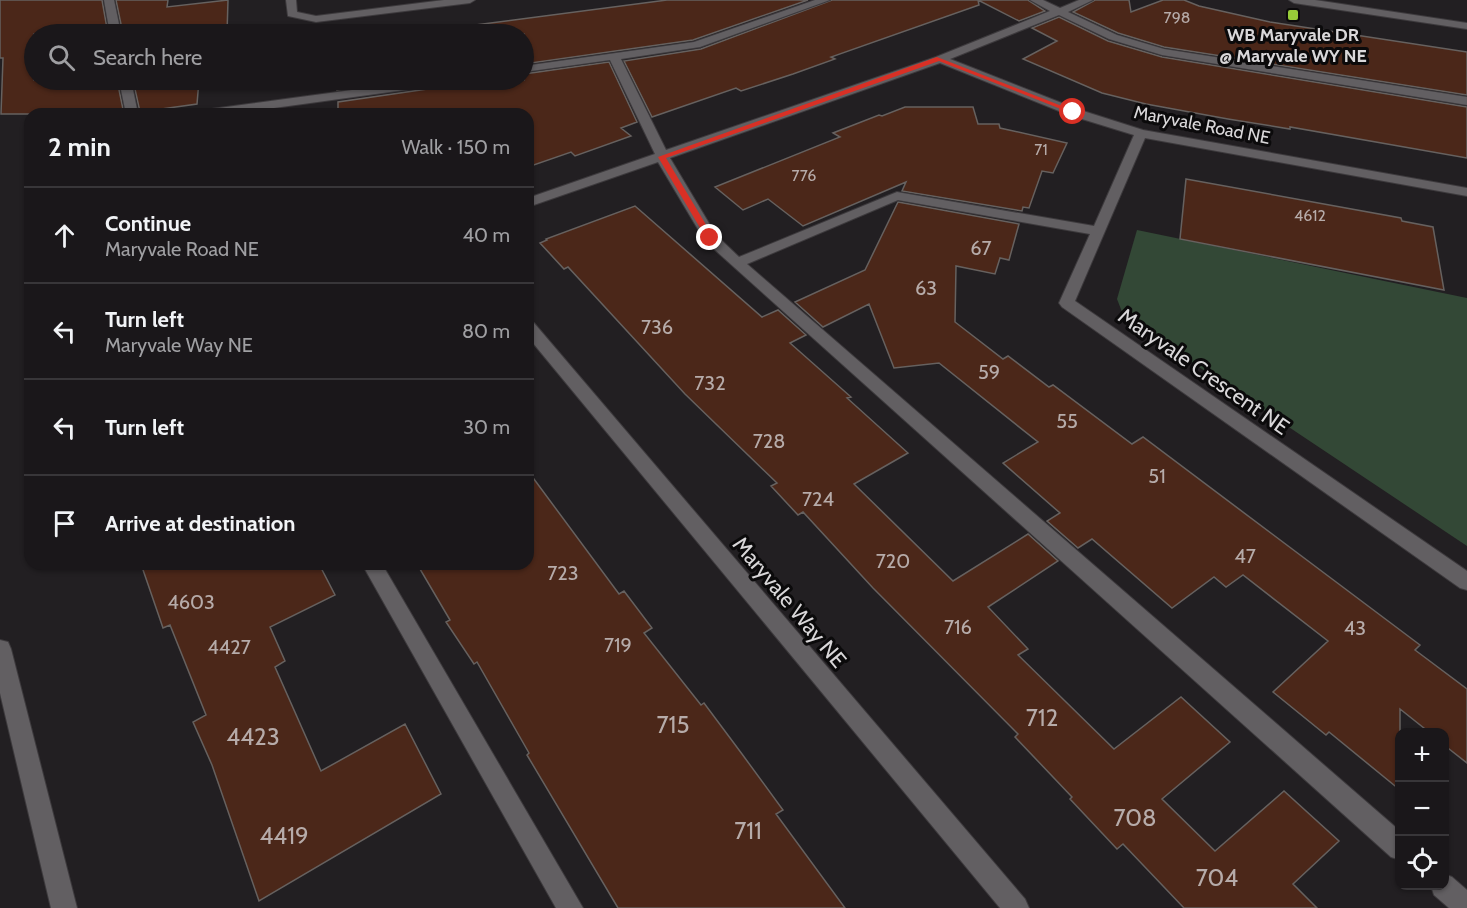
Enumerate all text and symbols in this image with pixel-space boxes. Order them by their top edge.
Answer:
house number: 798 [1164,8,1190,27]
marker: WB Maryvale DR @ Maryvale WY NE [1286,8,1300,22]
search box [24,24,534,90]
place label: WB Maryvale DR @ Maryvale WY NE [1219,24,1367,67]
icon: search [45,41,78,74]
text: Search here [93,44,202,71]
route start [1059,98,1085,124]
street label: Maryvale Road NE [1132,101,1272,149]
text: 2 min [48,131,111,163]
text: Walk · 150 m [402,135,510,159]
house number: 71 [1034,140,1048,159]
house number: 776 [792,166,816,185]
house number: 4612 [1294,206,1326,225]
text: Continue [105,210,191,237]
icon: ahead [48,219,81,252]
text: 40 m [462,223,510,247]
route end [696,224,722,250]
house number: 67 [970,236,992,260]
text: Maryvale Road NE [105,237,259,261]
house number: 63 [915,276,937,300]
street label: Maryvale Crescent NE [1113,302,1294,441]
text: Turn left [105,306,184,333]
icon: left [48,315,81,348]
house number: 736 [641,315,673,339]
text: 80 m [462,319,510,343]
text: Maryvale Way NE [105,333,253,357]
house number: 59 [978,360,1000,384]
house number: 732 [694,371,726,395]
house number: 55 [1056,409,1078,433]
icon: left [48,411,81,444]
text: Turn left [105,414,184,441]
text: 30 m [463,415,510,439]
house number: 728 [753,429,785,453]
house number: 51 [1148,464,1166,488]
house number: 724 [802,487,834,511]
icon: arrive [48,507,81,540]
text: Arrive at destination [105,510,295,537]
street label: Maryvale Way NE [727,531,852,673]
house number: 47 [1234,544,1256,568]
house number: 720 [876,549,910,573]
house number: 723 [547,561,579,585]
house number: 4603 [167,590,215,614]
house number: 716 [944,615,972,639]
house number: 43 [1344,616,1366,640]
house number: 719 [604,633,632,657]
house number: 4427 [207,635,251,659]
house number: 712 [1026,703,1058,732]
house number: 715 [657,710,689,739]
house number: 4423 [226,722,280,751]
map controls [1395,728,1449,890]
button: + [1395,728,1449,782]
button: − [1395,782,1449,836]
house number: 708 [1113,803,1157,832]
house number: 711 [734,816,762,845]
house number: 4419 [259,821,309,850]
button: locate [1395,836,1449,890]
house number: 704 [1196,863,1238,892]

